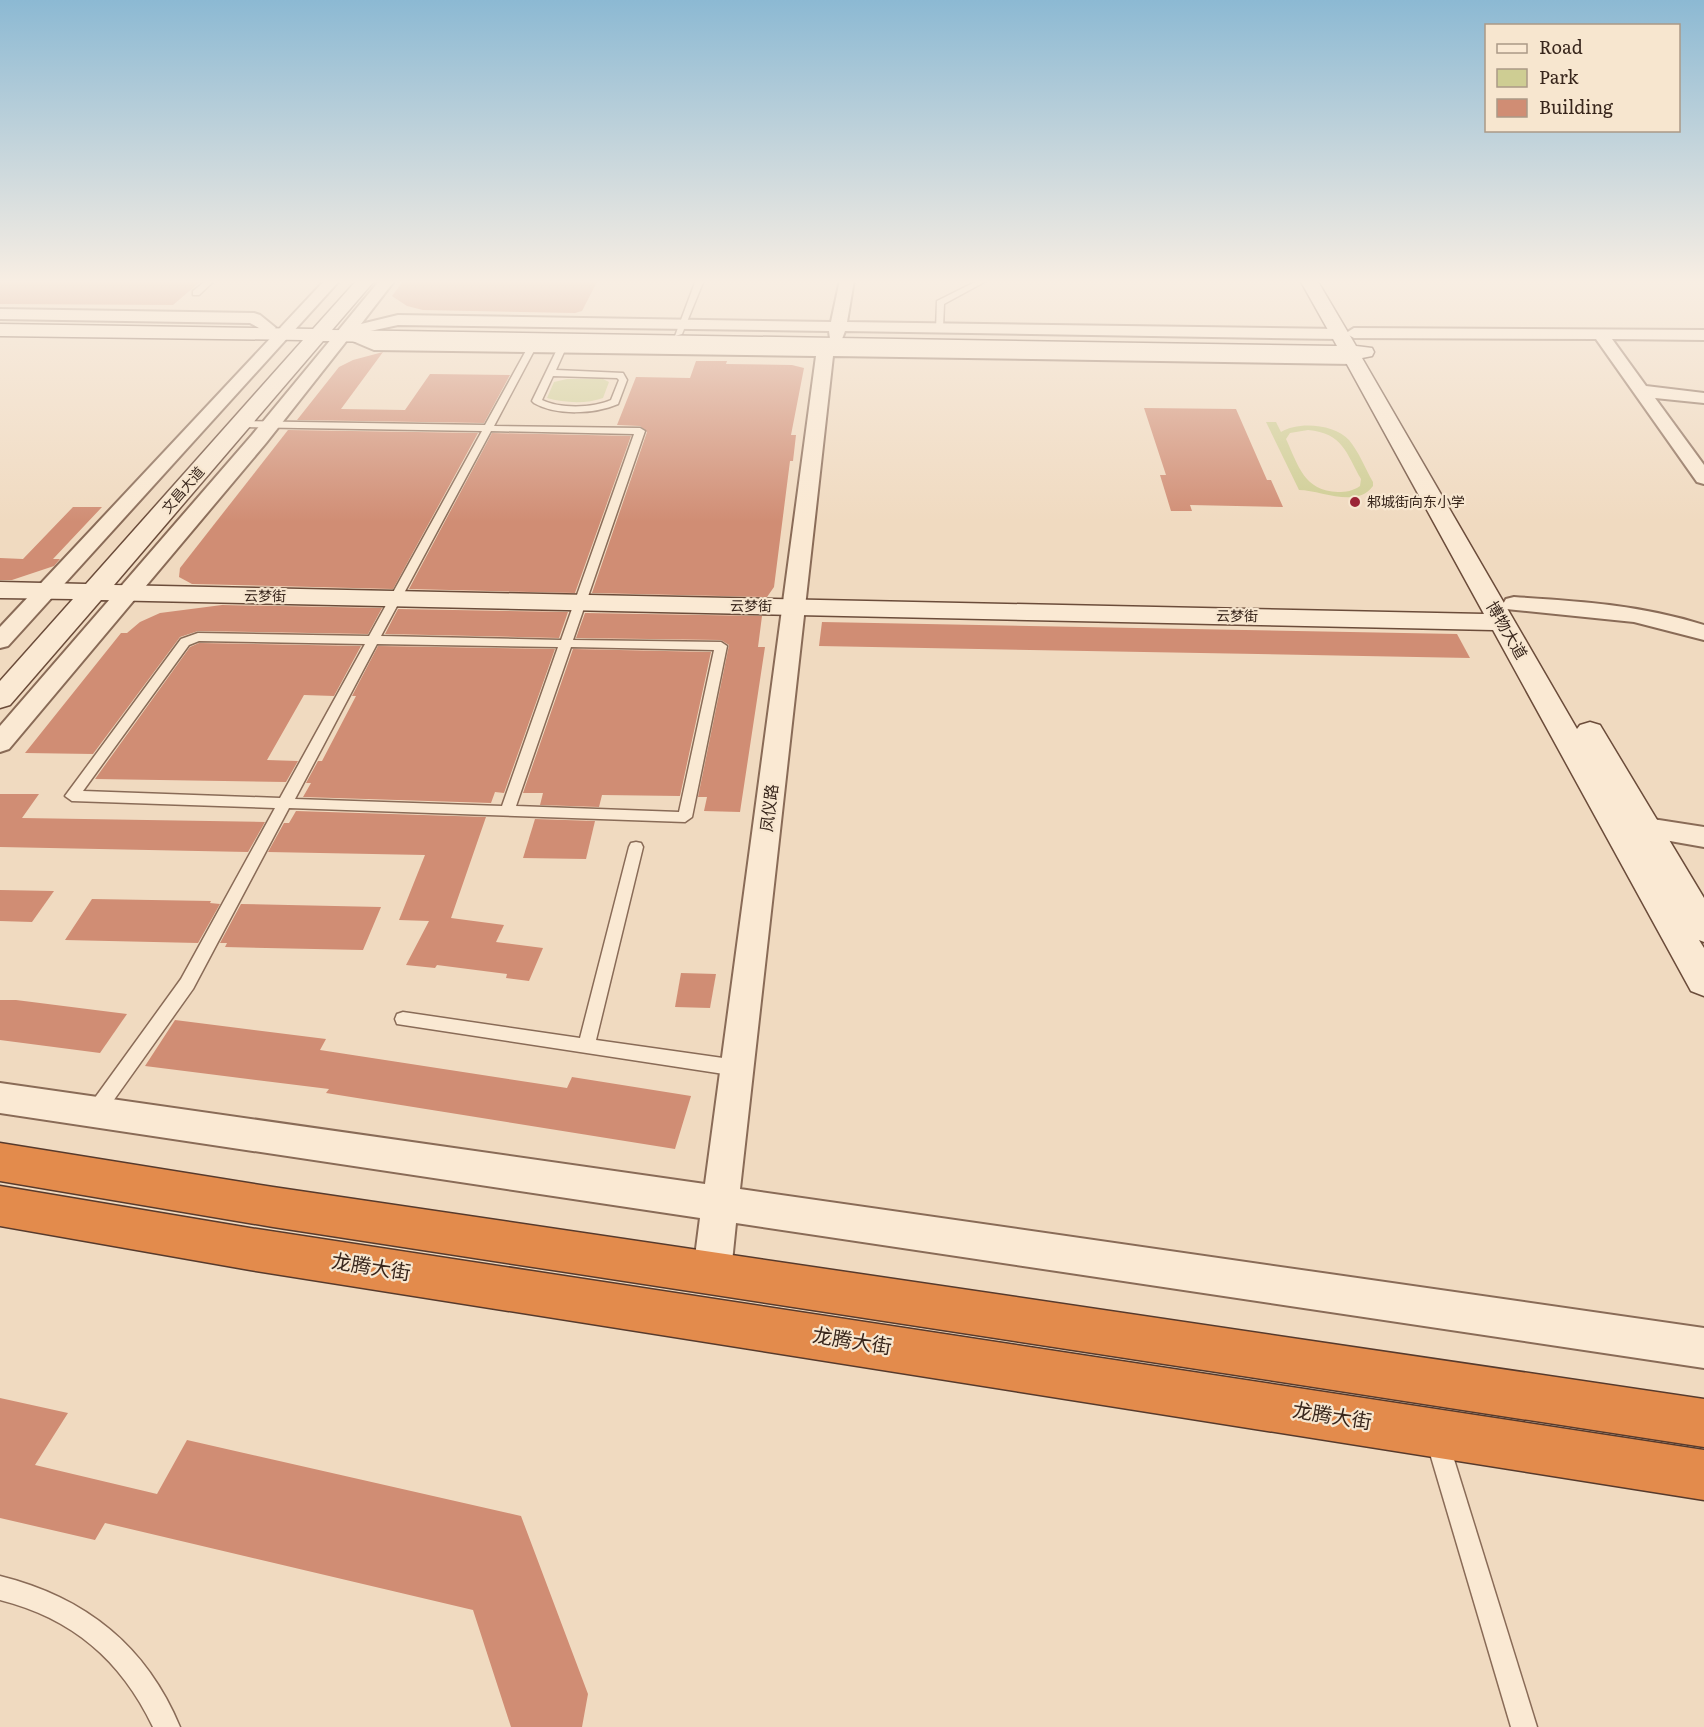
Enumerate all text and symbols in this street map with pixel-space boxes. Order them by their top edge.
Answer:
legend [1485,24,1680,132]
text: Road [1539,33,1583,60]
text: Park [1539,63,1580,90]
text: Building [1539,93,1614,120]
street label: 文昌大道 [156,462,208,517]
place label: 邾城街向东小学 [1367,491,1465,511]
marker: 邾城街向东小学 [1348,495,1362,509]
street label: 云梦街 [244,585,286,605]
street label: 云梦街 [730,595,772,615]
street label: 博物大道 [1481,596,1534,663]
street label: 云梦街 [1216,605,1258,625]
street label: 凤仪路 [753,783,783,833]
street label: 龙腾大街 [329,1244,413,1286]
street label: 龙腾大街 [810,1318,894,1360]
street label: 龙腾大街 [1290,1393,1374,1435]

